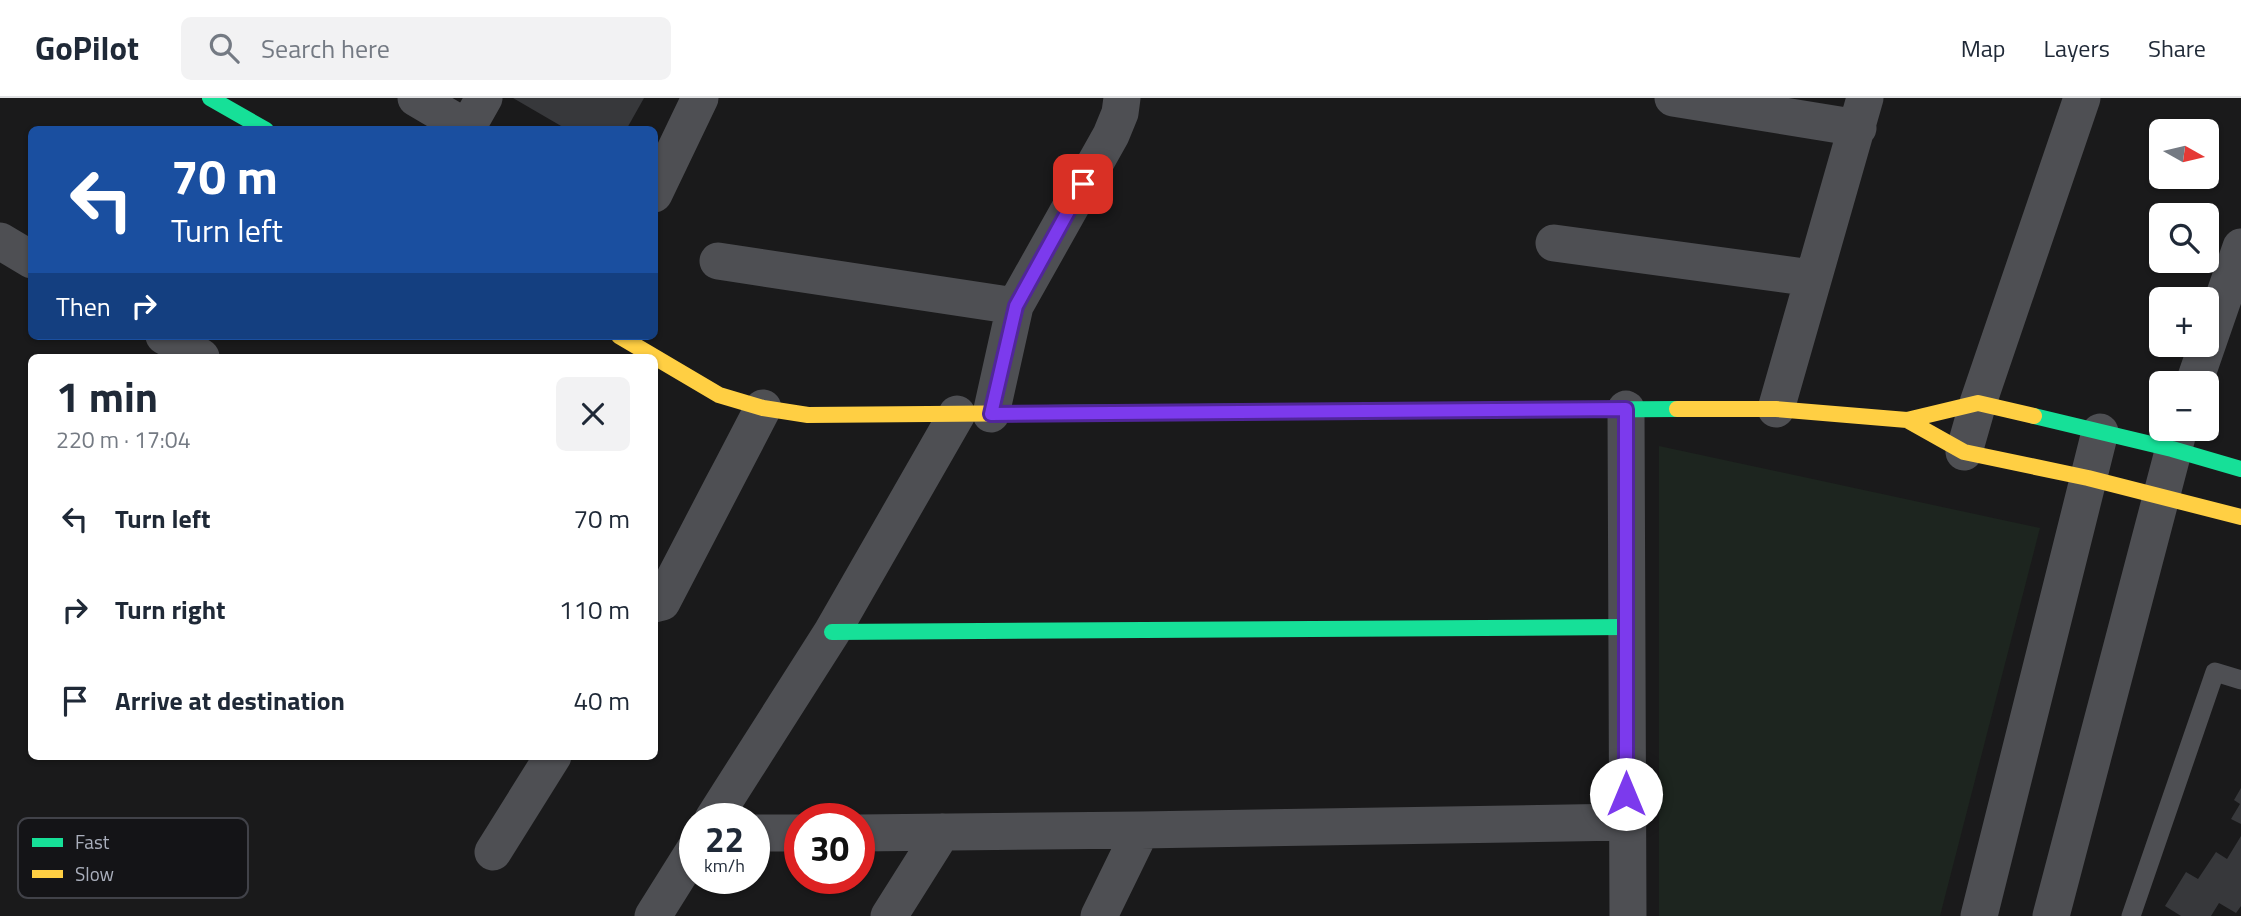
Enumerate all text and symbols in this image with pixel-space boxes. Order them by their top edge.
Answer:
search box [181,17,671,80]
text: GoPilot [35,23,139,73]
icon: search [205,29,243,67]
text: Search here [261,29,390,68]
text: Map [1961,30,2006,66]
text: Layers [2044,30,2110,66]
text: Share [2148,30,2206,66]
north arrow [2149,119,2219,189]
map controls [2149,119,2219,441]
text: 70 m [171,138,278,213]
icon: left [56,154,147,245]
pin [1053,154,1113,214]
icon: arrive [1064,165,1102,203]
button: search [2149,203,2219,273]
text: Turn left [171,206,283,254]
text: Then [56,287,111,326]
icon: right [125,287,163,325]
button: + [2149,287,2219,357]
text: 1 min [56,364,158,428]
button: − [2149,371,2219,441]
button: close [556,377,630,451]
text: 220 m · 17:04 [56,422,191,457]
text: Turn left [115,499,210,538]
text: 70 m [573,499,630,538]
icon: left [56,500,94,538]
text: Turn right [115,590,226,629]
text: 110 m [559,590,630,629]
icon: right [56,591,94,629]
text: Arrive at destination [115,681,345,720]
text: 40 m [573,681,630,720]
icon: arrive [56,682,94,720]
position arrow [1589,757,1663,831]
speed limit sign: 30 [784,803,875,894]
text: 22 [705,812,744,866]
legend [18,818,248,898]
text: Fast [75,827,110,856]
text: km/h [704,852,745,879]
text: Slow [75,859,114,888]

